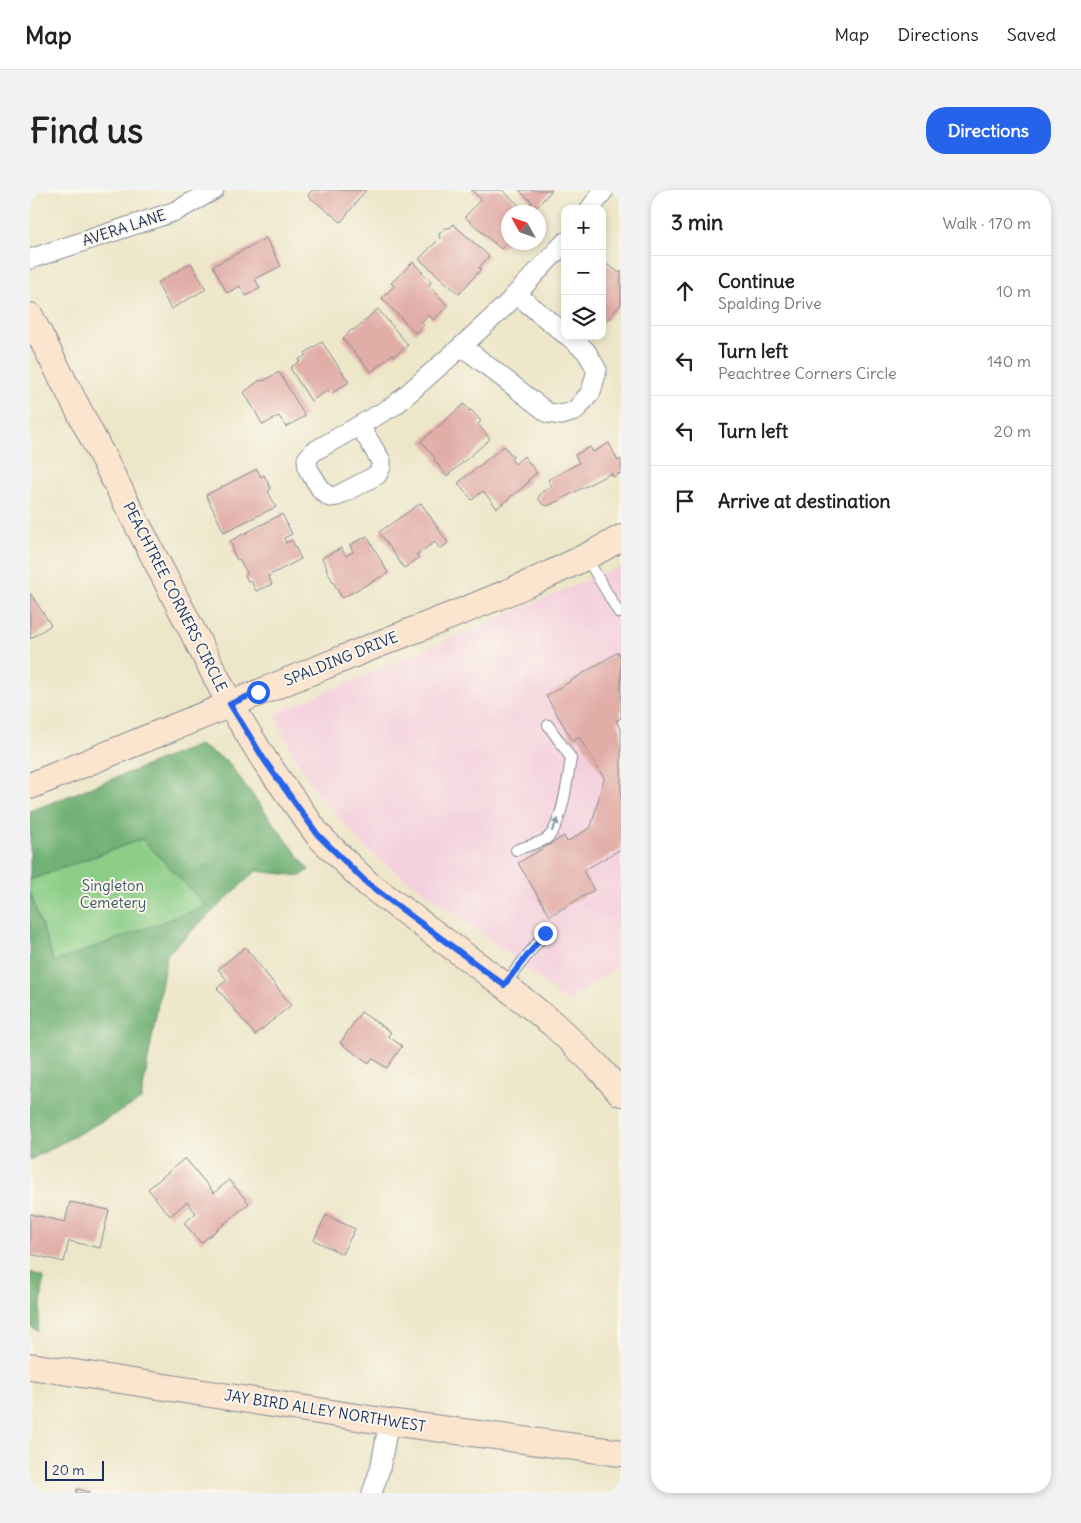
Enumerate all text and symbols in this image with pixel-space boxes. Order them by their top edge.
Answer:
text: Map [25,20,72,50]
text: Map [834,23,869,46]
text: Directions [897,23,979,46]
text: Saved [1007,23,1056,46]
button: Directions [926,107,1051,154]
text: Find us [30,108,143,152]
street label: AVERA LANE [80,205,168,250]
north arrow [501,205,546,250]
map controls [561,205,606,340]
button: + [561,205,606,250]
text: 3 min [671,209,723,236]
text: Walk · 170 m [942,213,1031,233]
button: − [561,250,606,295]
text: Continue [718,269,795,293]
icon: ahead [671,277,699,305]
text: 10 m [996,281,1031,301]
text: Spalding Drive [718,293,822,313]
button: layers [561,295,606,340]
text: Turn left [718,339,788,363]
icon: left [671,347,699,375]
text: 140 m [987,351,1031,371]
text: Peachtree Corners Circle [718,363,897,383]
icon: left [671,417,699,445]
text: Turn left [718,419,788,443]
text: 20 m [994,421,1031,441]
icon: arrive [671,487,699,515]
text: Arrive at destination [718,489,891,513]
street label: PEACHTREE CORNERS CIRCLE [119,499,232,695]
street label: SPALDING DRIVE [281,627,401,690]
route start [247,681,270,704]
one-way arrow [551,818,559,833]
park label: Singleton Cemetery [80,876,146,912]
route end [534,922,557,945]
street label: JAY BIRD ALLEY NORTHWEST [223,1385,427,1436]
scale bar [45,1458,104,1481]
text: 20 m [52,1461,85,1479]

